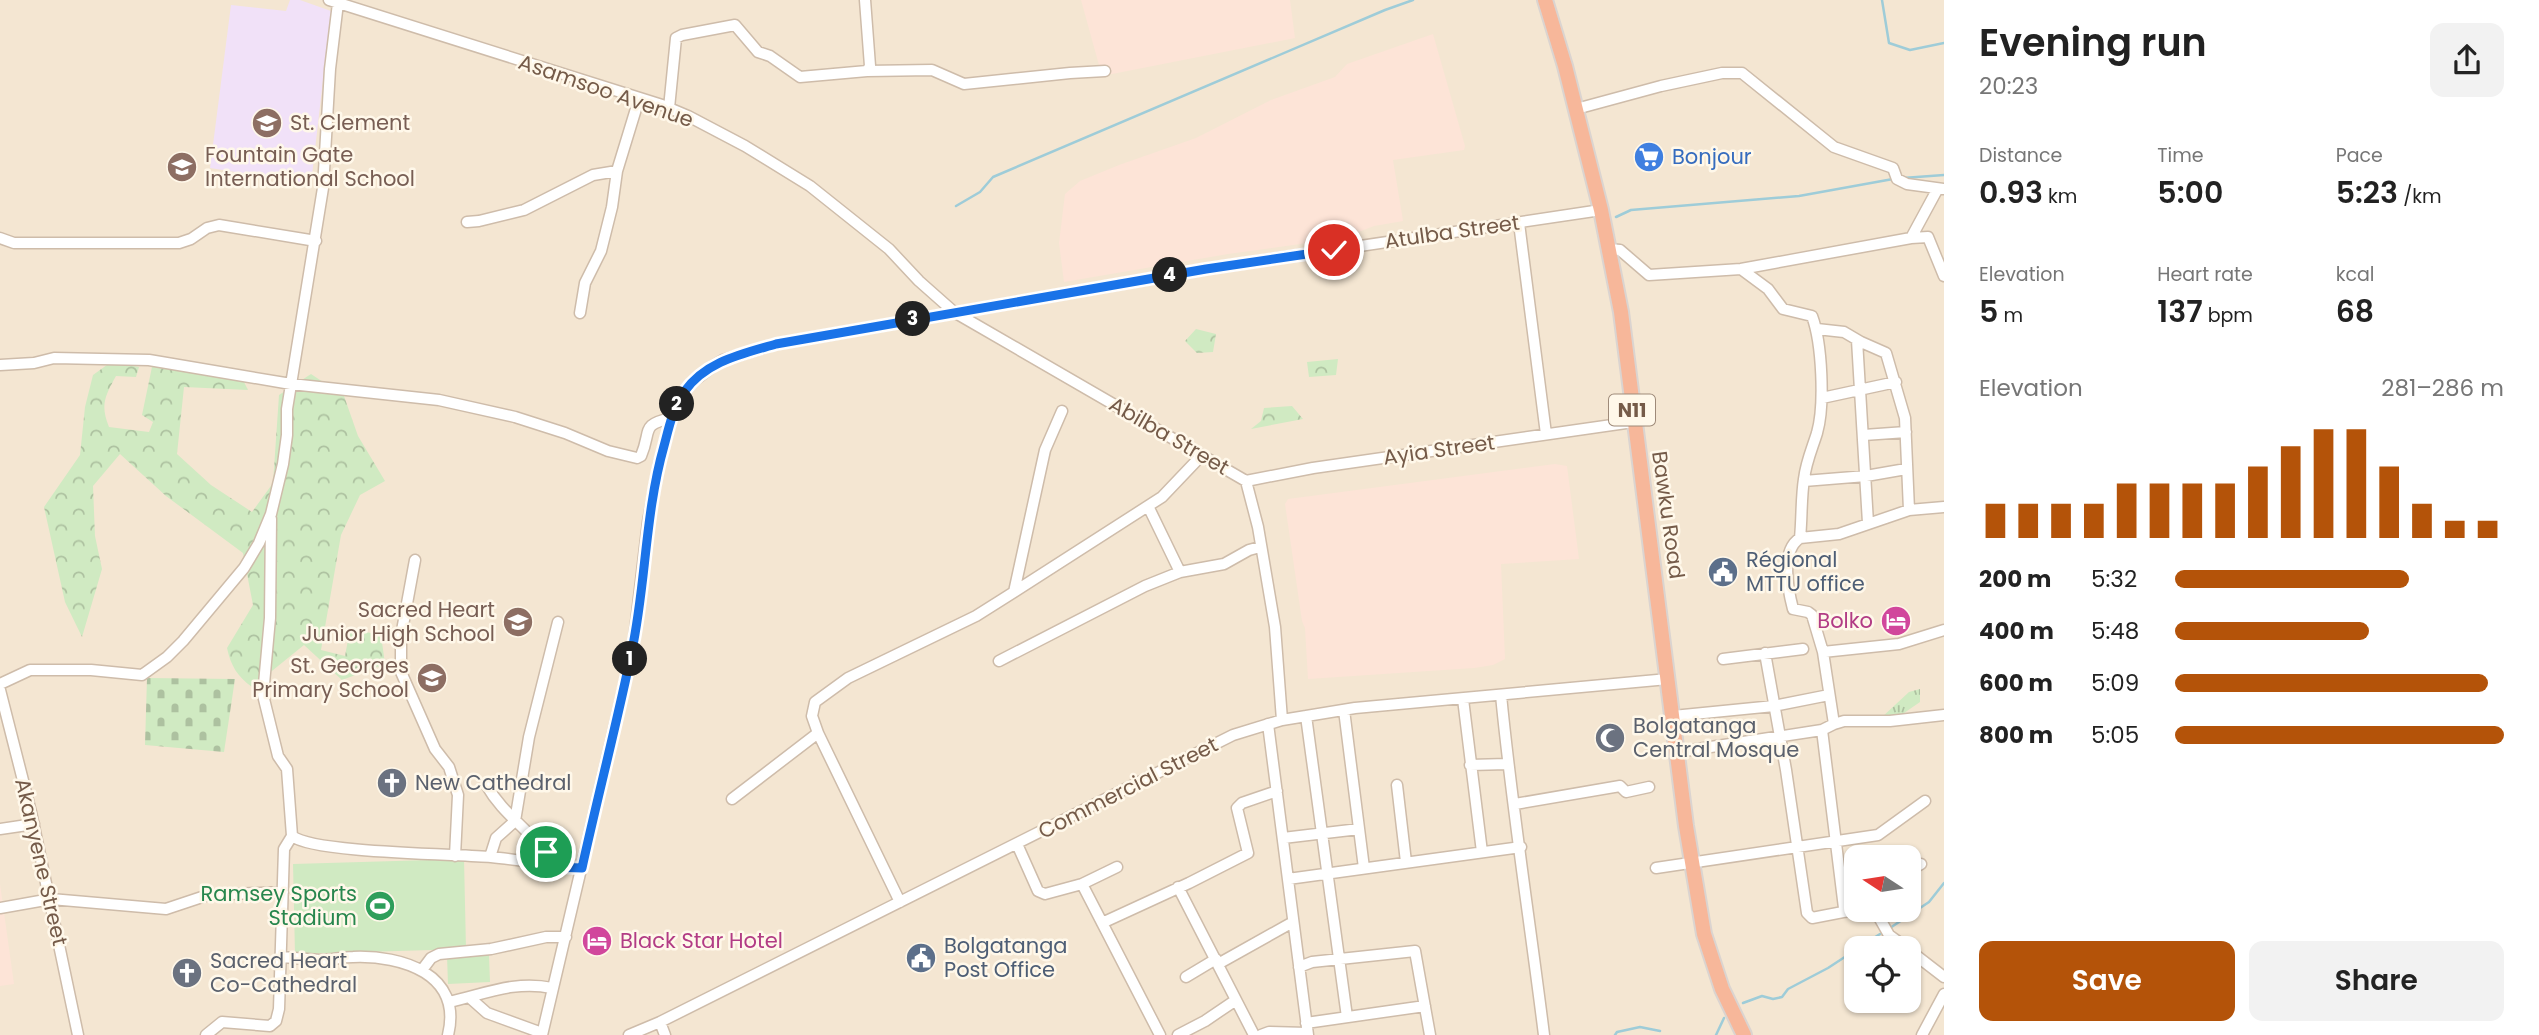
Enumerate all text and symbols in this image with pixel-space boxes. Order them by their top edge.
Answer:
text: Evening run [1979,16,2207,69]
button: share [2430,23,2504,97]
street label: Asamsoo Avenue [515,47,698,134]
text: 20:23 [1979,70,2038,102]
school or university icon: St. Clement [250,106,284,140]
place label: St. Clement [290,108,410,137]
place label: Fountain Gate International School [205,140,415,193]
supermarket icon: Bonjour [1632,140,1666,174]
place label: Bonjour [1672,142,1752,171]
text: Distance [1979,142,2062,169]
text: Time [2157,142,2204,169]
text: Pace [2336,142,2383,169]
school or university icon: Fountain Gate International School [165,150,199,184]
text: 0.93 [1979,171,2043,214]
text: 5:00 [2157,171,2223,214]
text: 5:23 [2336,171,2398,214]
text: km [2043,183,2077,210]
text: /km [2398,183,2442,210]
street label: Atulba Street [1383,208,1521,255]
pin [1304,220,1364,280]
icon: check [1315,231,1353,269]
pin: 4 [1152,258,1188,292]
text: 4 [1163,261,1176,288]
text: Elevation [1979,261,2065,288]
text: Heart rate [2157,261,2253,288]
text: kcal [2336,261,2375,288]
text: 5 [1979,290,1998,333]
text: 137 [2157,290,2203,333]
text: 68 [2336,290,2374,333]
pin: 3 [895,302,930,336]
text: m [1998,302,2023,329]
text: bpm [2203,302,2253,329]
text: 3 [907,305,918,332]
text: Elevation [1979,372,2083,404]
text: 281–286 m [2381,372,2504,404]
pin: 2 [660,386,694,422]
street label: Abilba Street [1104,389,1235,482]
text: 2 [671,390,682,417]
road number: N11 [1609,394,1655,426]
street label: Ayia Street [1381,427,1497,472]
street label: Bawku Road [1645,449,1692,581]
place label: Régional MTTU office [1746,545,1865,598]
public building icon: Régional MTTU office [1706,555,1740,589]
text: 200 m [1979,563,2051,595]
text: 5:32 [2091,563,2137,595]
place label: Sacred Heart Junior High School [301,595,495,648]
hotel icon: Bolko [1879,604,1913,638]
school or university icon: Sacred Heart Junior High School [501,605,535,639]
place label: Bolko [1817,606,1873,635]
text: 400 m [1979,615,2054,647]
text: 5:48 [2091,615,2139,647]
pin: 1 [612,642,648,676]
text: 1 [626,645,633,672]
place label: St. Georges Primary School [252,651,409,704]
school or university icon: St. Georges Primary School [415,661,449,695]
text: 600 m [1979,667,2053,699]
text: 5:09 [2091,667,2139,699]
place label: Bolgatanga Central Mosque [1633,711,1799,764]
text: 800 m [1979,719,2053,751]
text: 5:05 [2091,719,2139,751]
mosque icon: Bolgatanga Central Mosque [1593,721,1627,755]
street label: Commercial Street [1033,730,1223,845]
church icon: New Cathedral [375,766,409,800]
place label: New Cathedral [415,768,572,797]
street label: Akanyene Street [8,775,75,948]
pin [516,822,576,882]
icon: arrive [527,833,565,871]
north arrow [1844,845,1922,922]
map controls [1844,845,1921,1013]
place label: Ramsey Sports Stadium [201,879,357,932]
sports icon: Ramsey Sports Stadium [363,889,397,923]
hotel icon: Black Star Hotel [580,924,614,958]
place label: Black Star Hotel [620,926,783,955]
place label: Bolgatanga Post Office [944,931,1068,984]
button: locate [1844,936,1921,1013]
public building icon: Bolgatanga Post Office [904,941,938,975]
button: Save [1979,941,2235,1021]
button: Share [2249,941,2504,1021]
place label: Sacred Heart Co-Cathedral [210,946,357,999]
church icon: Sacred Heart Co-Cathedral [170,956,204,990]

